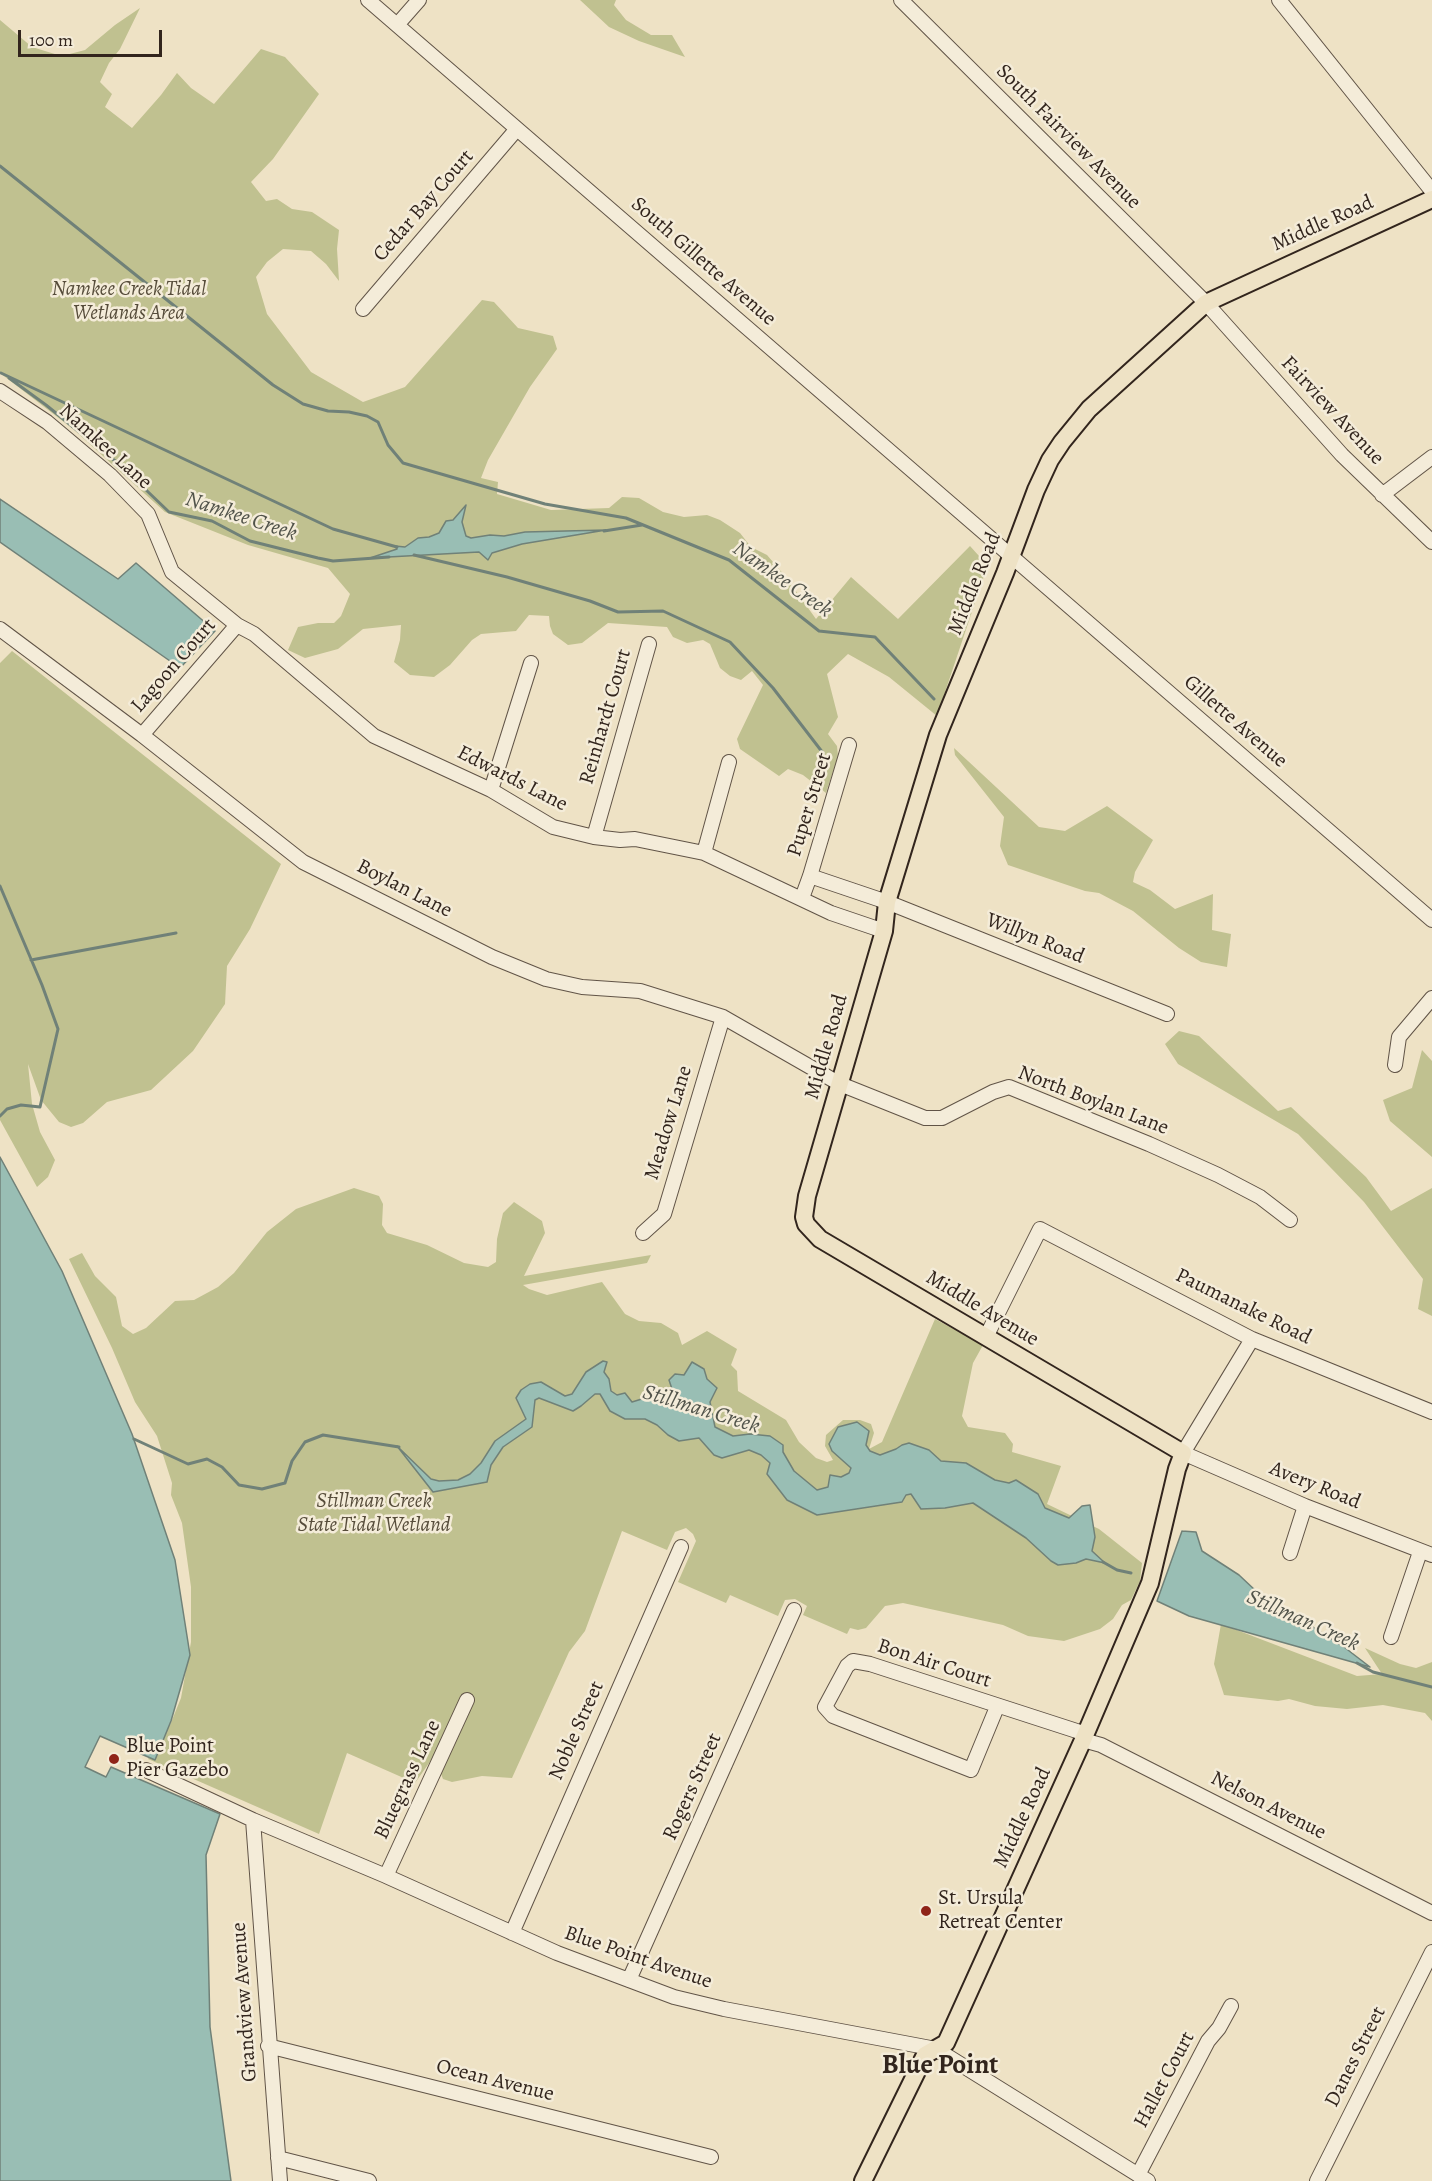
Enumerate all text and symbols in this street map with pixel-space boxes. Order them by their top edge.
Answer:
scale bar [21,18,165,56]
text: 100 m [29,28,73,52]
street label: South Fairview Avenue [990,59,1146,215]
street label: Cedar Bay Court [368,145,480,267]
street label: Middle Road [1268,190,1378,258]
street label: South Gillette Avenue [625,192,781,332]
park label: Namkee Creek Tidal Wetlands Area [52,277,206,327]
street label: Fairview Avenue [1275,351,1389,471]
street label: Namkee Lane [53,399,157,495]
water label: Namkee Creek [182,487,300,547]
street label: Middle Road [943,529,1007,639]
water label: Namkee Creek [727,536,837,624]
street label: Lagoon Court [126,614,222,718]
street label: Reinhardt Court [575,646,637,788]
street label: Gillette Avenue [1178,670,1292,774]
street label: Edwards Lane [453,740,571,818]
street label: Puper Street [782,750,838,860]
street label: Boylan Lane [352,854,456,924]
street label: Willyn Road [982,908,1088,970]
street label: Middle Road [800,991,854,1103]
street label: North Boylan Lane [1014,1061,1172,1141]
street label: Meadow Lane [640,1063,698,1183]
street label: Paumanake Road [1171,1263,1315,1351]
street label: Middle Avenue [921,1265,1043,1353]
water label: Stillman Creek [639,1380,763,1440]
street label: Avery Road [1266,1456,1364,1516]
park label: Stillman Creek State Tidal Wetland [298,1489,450,1539]
water label: Stillman Creek [1242,1584,1364,1658]
street label: Bon Air Court [874,1634,994,1694]
street label: Noble Street [544,1677,610,1785]
street label: Bluegrass Lane [369,1716,447,1844]
street label: Rogers Street [658,1729,728,1845]
place label: Blue Point Pier Gazebo [126,1734,229,1784]
marker: Blue Point Pier Gazebo [107,1752,121,1766]
street label: Middle Road [989,1764,1057,1872]
street label: Nelson Avenue [1206,1766,1330,1846]
place label: St. Ursula Retreat Center [938,1886,1063,1936]
marker: St. Ursula Retreat Center [919,1904,933,1918]
street label: Grandview Avenue [227,1921,263,2083]
street label: Blue Point Avenue [561,1921,715,1995]
street label: Danes Street [1320,2002,1392,2112]
street label: Hallet Court [1129,2028,1201,2132]
district label: Blue Point [882,2050,998,2082]
street label: Ocean Avenue [433,2054,557,2108]

